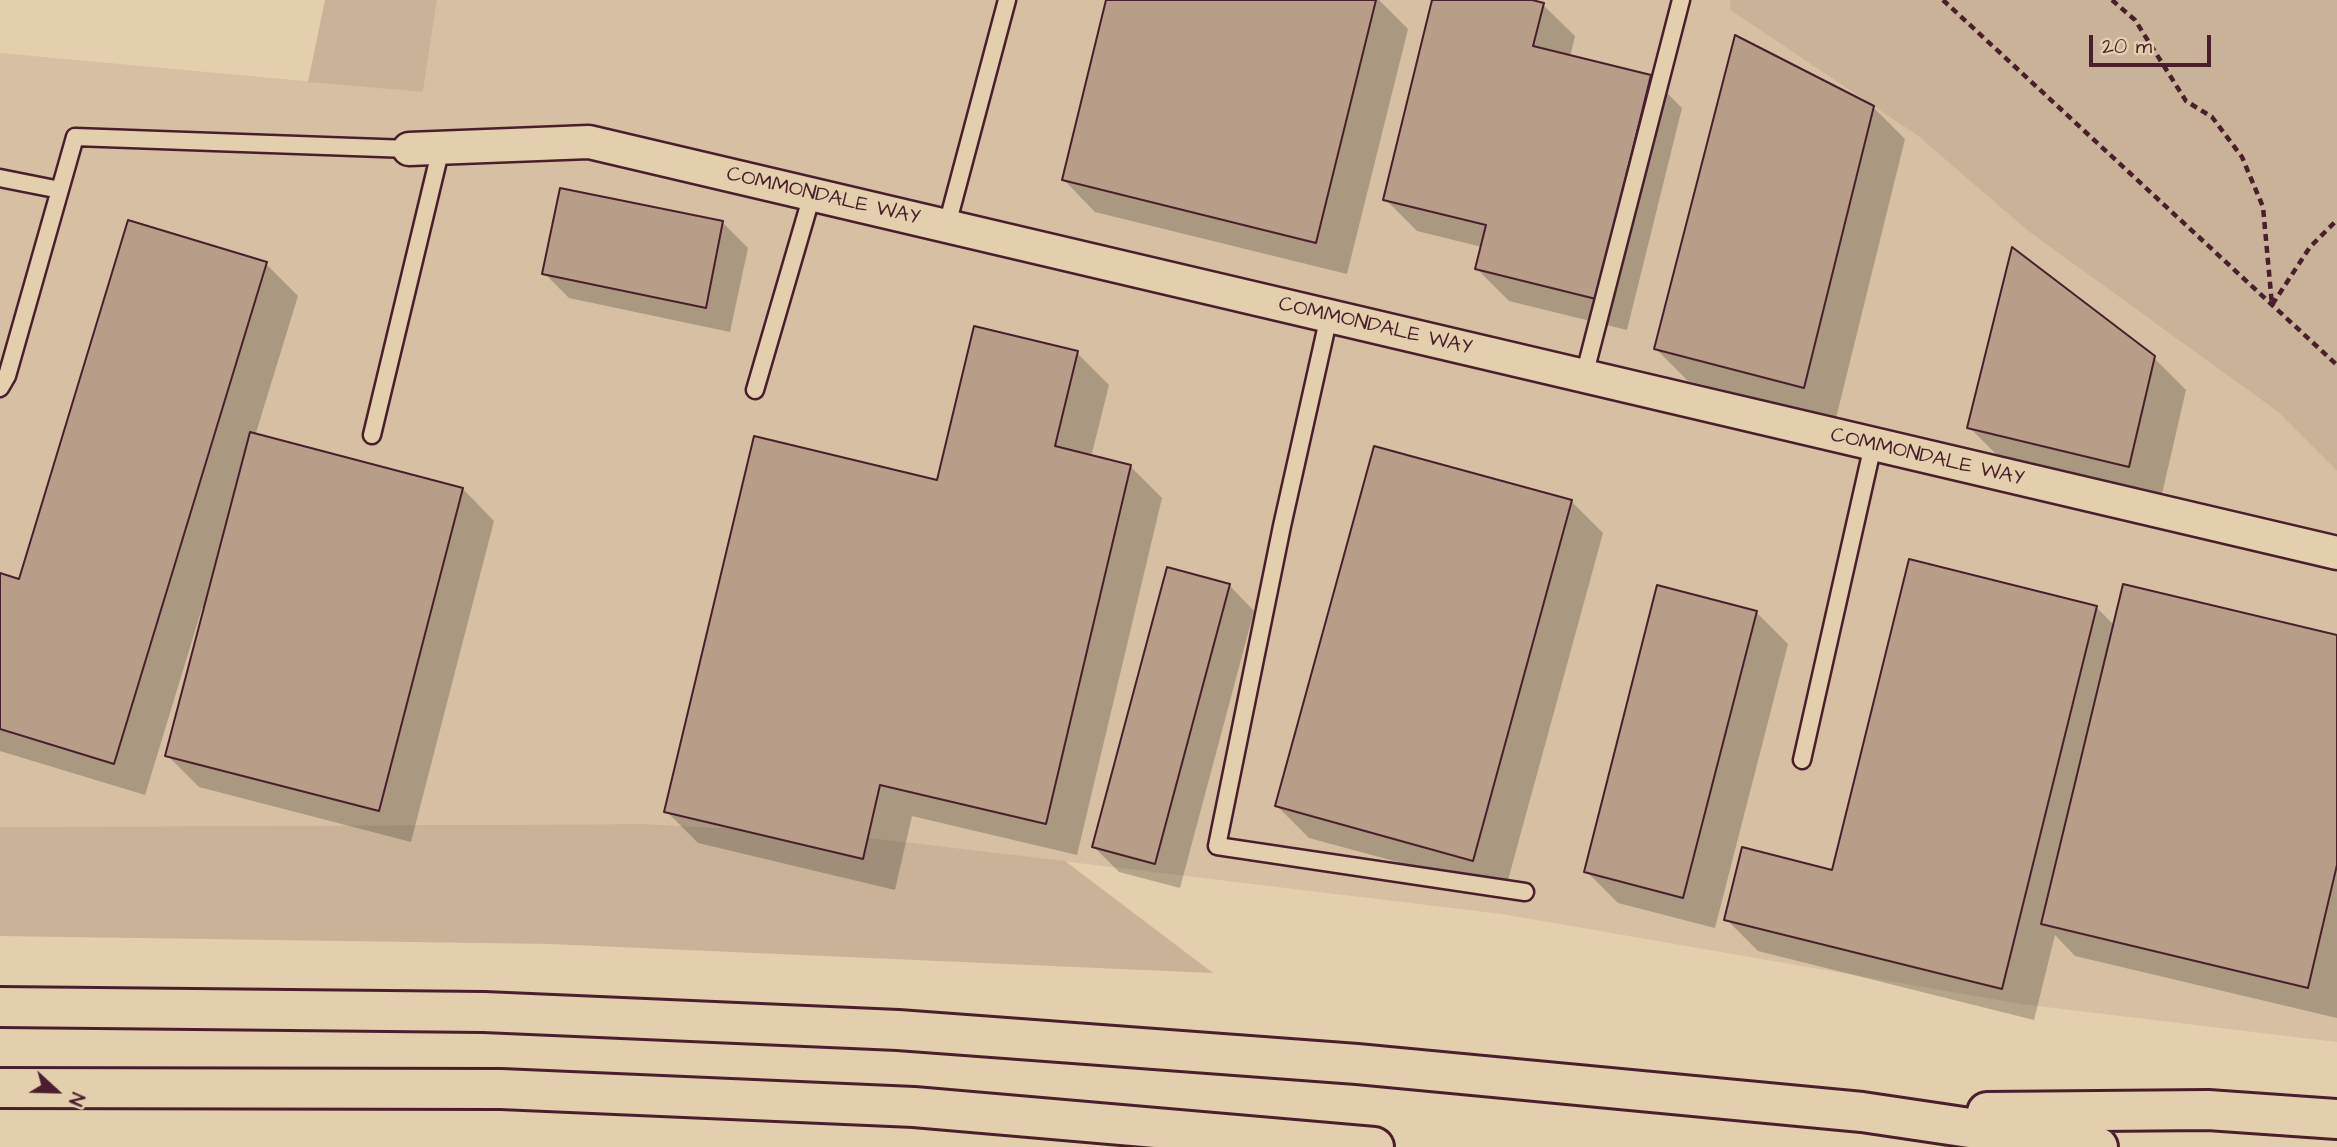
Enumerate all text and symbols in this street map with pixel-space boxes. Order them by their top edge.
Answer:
scale bar [2092,21,2214,65]
text: 20 m [2102,32,2152,61]
street label: COMMONDALE WAY [724,162,922,232]
street label: COMMONDALE WAY [1276,292,1474,362]
street label: COMMONDALE WAY [1828,423,2026,493]
north arrow [21,1056,91,1126]
text: N [61,1088,91,1110]

